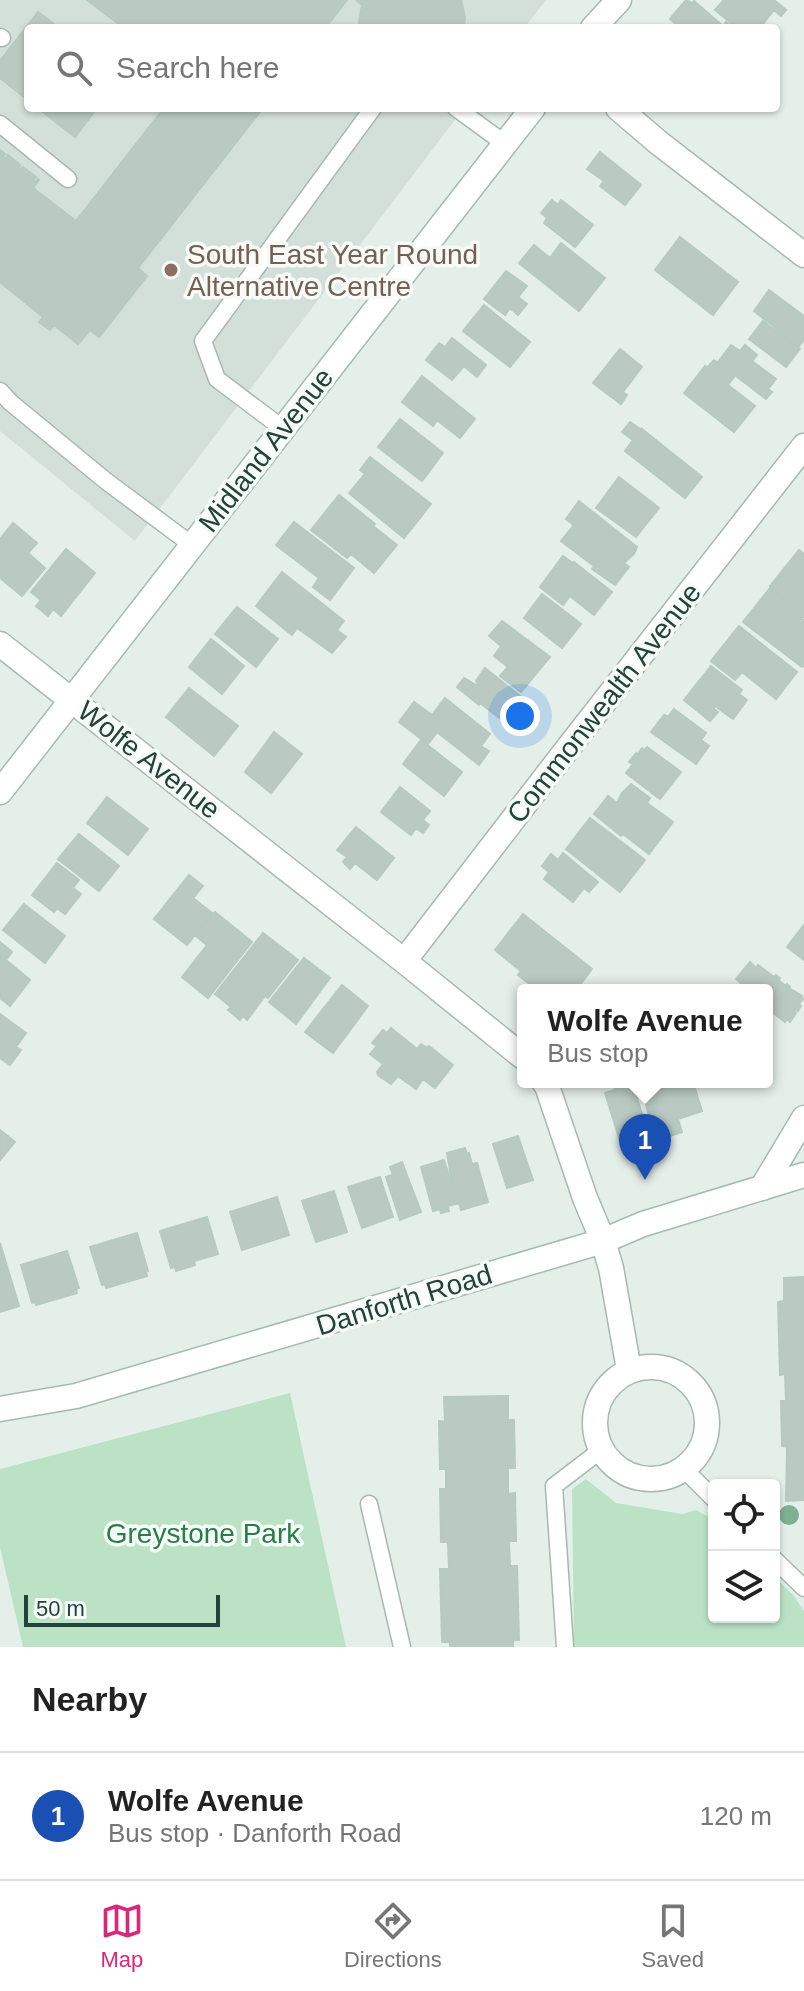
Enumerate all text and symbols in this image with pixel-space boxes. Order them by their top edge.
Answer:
search box [24,24,780,112]
icon: search [52,46,96,90]
text: Search here [116,51,279,84]
place label: South East Year Round Alternative Centre [187,239,478,302]
marker: South East Year Round Alternative Centre [162,261,180,279]
street label: Midland Avenue [193,362,339,538]
street label: Commonwealth Avenue [501,577,707,829]
street label: Wolfe Avenue [72,695,226,825]
your location [500,696,540,736]
popup [517,984,773,1088]
text: Wolfe Avenue [547,1004,743,1037]
text: Bus stop [547,1038,648,1068]
pin: 1 [619,1114,671,1180]
street label: Danforth Road [312,1259,496,1341]
map controls [708,1479,780,1623]
button: locate [708,1479,780,1551]
park label: Greystone Park [106,1518,301,1549]
button: layers [708,1551,780,1623]
scale bar [24,1591,220,1627]
text: 50 m [36,1596,85,1621]
text: Nearby [32,1680,147,1718]
text: Wolfe Avenue [108,1784,304,1817]
text: 1 [51,1801,65,1831]
text: 120 m [700,1801,772,1831]
text: Bus stop · Danforth Road [108,1818,401,1848]
tab: Map [100,1899,144,1973]
tab: Directions [344,1899,442,1973]
tab: Saved [642,1899,704,1973]

